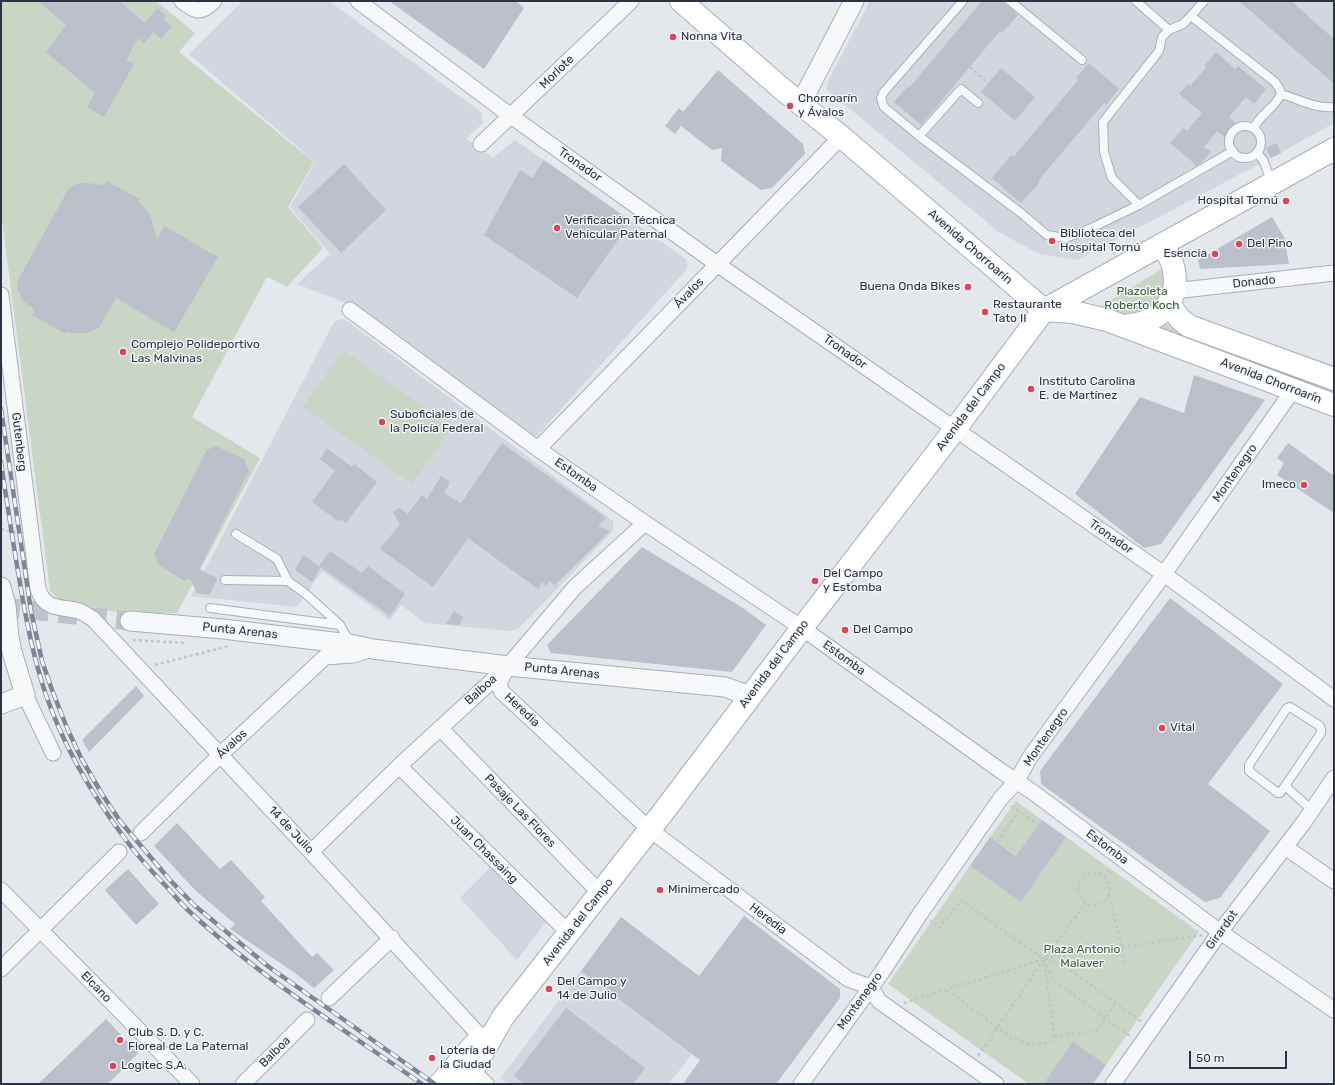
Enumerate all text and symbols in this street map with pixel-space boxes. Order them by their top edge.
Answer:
place label: Nonna Vita [681,30,742,44]
marker: Nonna Vita [668,32,678,42]
street label: Morlote [537,52,577,92]
place label: Chorroarín y Ávalos [798,92,857,120]
marker: Chorroarín y Ávalos [785,101,795,111]
street label: Tronador [555,145,605,185]
place label: Hospital Tornú [1197,194,1278,208]
marker: Hospital Tornú [1281,196,1291,206]
street label: Avenida Chorroarín [925,206,1015,288]
place label: Verificación Técnica Vehicular Paternal [565,214,675,242]
marker: Verificación Técnica Vehicular Paternal [552,223,562,233]
place label: Biblioteca del Hospital Tornú [1060,227,1141,255]
marker: Biblioteca del Hospital Tornú [1047,236,1057,246]
place label: Del Pino [1247,237,1293,251]
marker: Del Pino [1234,239,1244,249]
place label: Esencia [1163,247,1207,261]
marker: Esencia [1210,249,1220,259]
street label: Donado [1232,273,1276,291]
street label: Ávalos [671,275,707,311]
place label: Buena Onda Bikes [859,280,960,294]
marker: Buena Onda Bikes [963,282,973,292]
park label: Plazoleta Roberto Koch [1104,285,1180,313]
place label: Restaurante Tato II [993,298,1062,326]
marker: Restaurante Tato II [980,307,990,317]
street label: Tronador [820,332,870,372]
place label: Complejo Polideportivo Las Malvinas [131,338,260,366]
marker: Complejo Polideportivo Las Malvinas [118,347,128,357]
street label: Avenida Chorroarín [1218,355,1324,407]
street label: Avenida del Campo [933,360,1009,454]
place label: Instituto Carolina E. de Martínez [1039,375,1135,403]
marker: Instituto Carolina E. de Martínez [1026,384,1036,394]
place label: Suboficiales de la Policía Federal [390,408,483,436]
street label: Gutenberg [8,412,30,472]
marker: Suboficiales de la Policía Federal [377,417,387,427]
street label: Montenegro [1210,441,1260,505]
street label: Estomba [552,455,600,495]
place label: Imeco [1262,478,1296,492]
marker: Imeco [1299,480,1309,490]
street label: Tronador [1086,517,1136,557]
place label: Del Campo y Estomba [823,567,883,595]
marker: Del Campo y Estomba [810,576,820,586]
street label: Avenida del Campo [736,617,812,711]
street label: Punta Arenas [202,620,278,642]
place label: Del Campo [853,623,913,637]
marker: Del Campo [840,625,850,635]
street label: Estomba [820,638,868,678]
street label: Punta Arenas [524,660,600,682]
street label: Balboa [462,672,500,708]
street label: Heredia [501,690,543,730]
street label: Montenegro [1021,705,1071,769]
place label: Vital [1170,721,1195,735]
marker: Vital [1157,723,1167,733]
street label: Ávalos [214,726,250,762]
street label: Pasaje Las Flores [481,771,559,851]
street label: 14 de Julio [265,803,317,857]
street label: Juan Chassaing [447,813,521,887]
street label: Estomba [1083,826,1131,868]
street label: Avenida del Campo [539,876,617,968]
place label: Minimercado [668,883,740,897]
marker: Minimercado [655,885,665,895]
street label: Heredia [746,900,790,938]
street label: Girardot [1203,907,1241,953]
park label: Plaza Antonio Malaver [1044,943,1120,971]
street label: Elcano [78,968,114,1006]
street label: Montenegro [834,969,886,1033]
place label: Del Campo y 14 de Julio [557,975,627,1003]
marker: Del Campo y 14 de Julio [544,984,554,994]
place label: Club S. D. y C. Floreal de La Paternal [128,1026,249,1054]
street label: Balboa [256,1033,294,1071]
marker: Club S. D. y C. Floreal de La Paternal [115,1035,125,1045]
scale bar [1191,1043,1289,1069]
place label: Lotería de la Ciudad [440,1044,496,1072]
text: 50 m [1196,1051,1224,1065]
marker: Lotería de la Ciudad [427,1053,437,1063]
place label: Logitec S.A. [121,1059,187,1073]
marker: Logitec S.A. [108,1061,118,1071]

